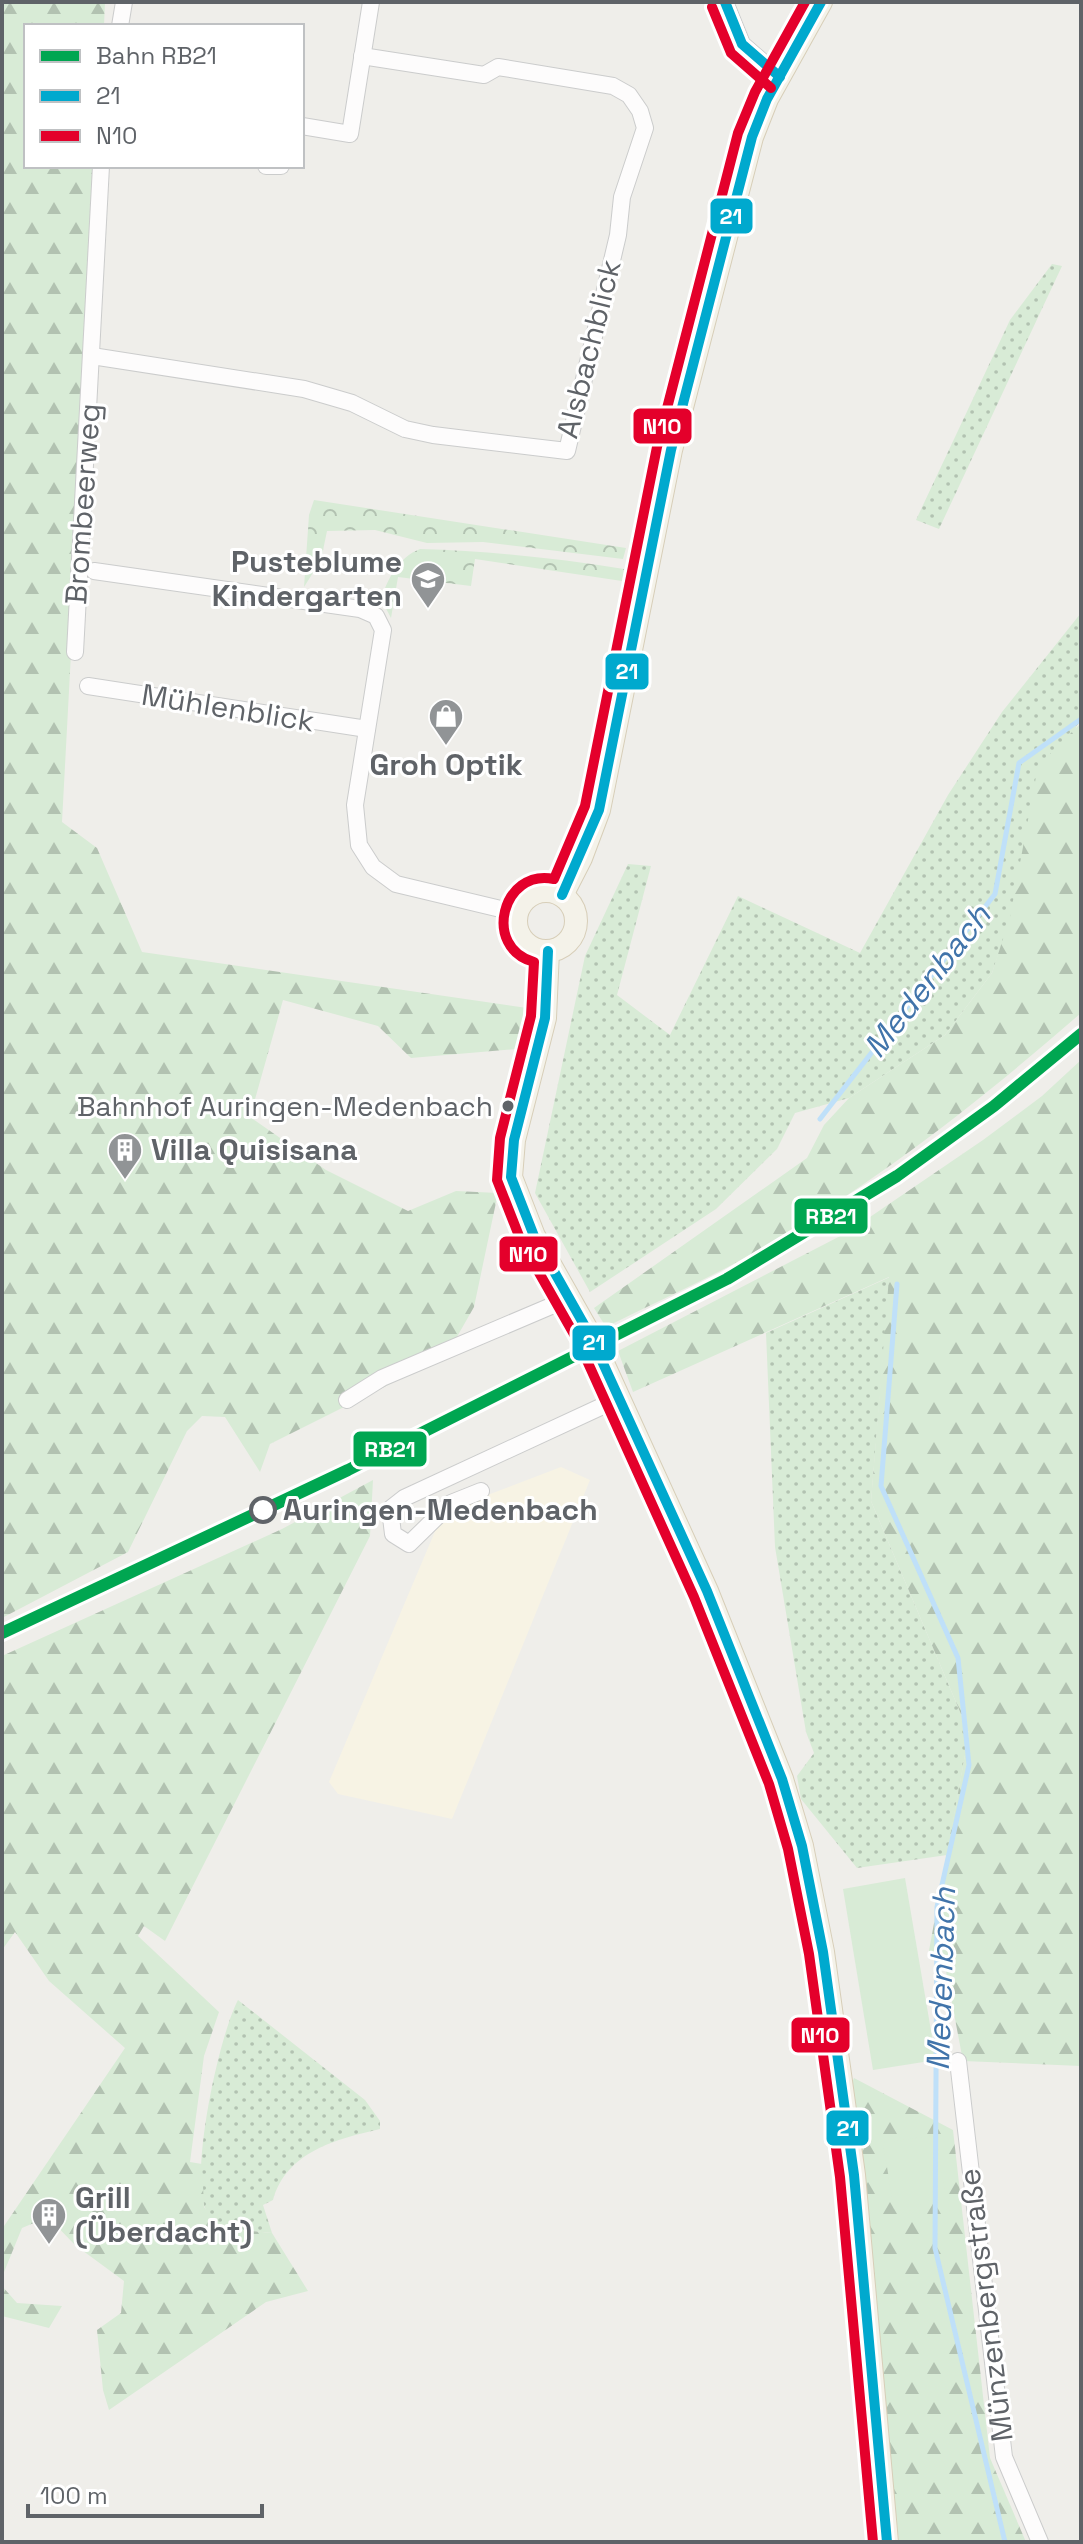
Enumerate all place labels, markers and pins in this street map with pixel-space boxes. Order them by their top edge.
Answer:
place label: Pusteblume Kindergarten [212,542,402,615]
school or university icon: Pusteblume Kindergarten [409,560,447,610]
shop icon: Groh Optik [427,697,465,747]
place label: Groh Optik [369,745,523,784]
place label: Bahnhof Auringen-Medenbach [77,1088,493,1124]
marker: Bahnhof Auringen-Medenbach [500,1098,516,1114]
place label: Villa Quisisana [151,1130,358,1169]
building icon: Villa Quisisana [106,1131,144,1181]
place label: Auringen-Medenbach [283,1490,598,1529]
marker: Auringen-Medenbach [250,1497,276,1523]
place label: Grill (Überdacht) [75,2178,252,2251]
building icon: Grill (Überdacht) [30,2196,68,2246]

